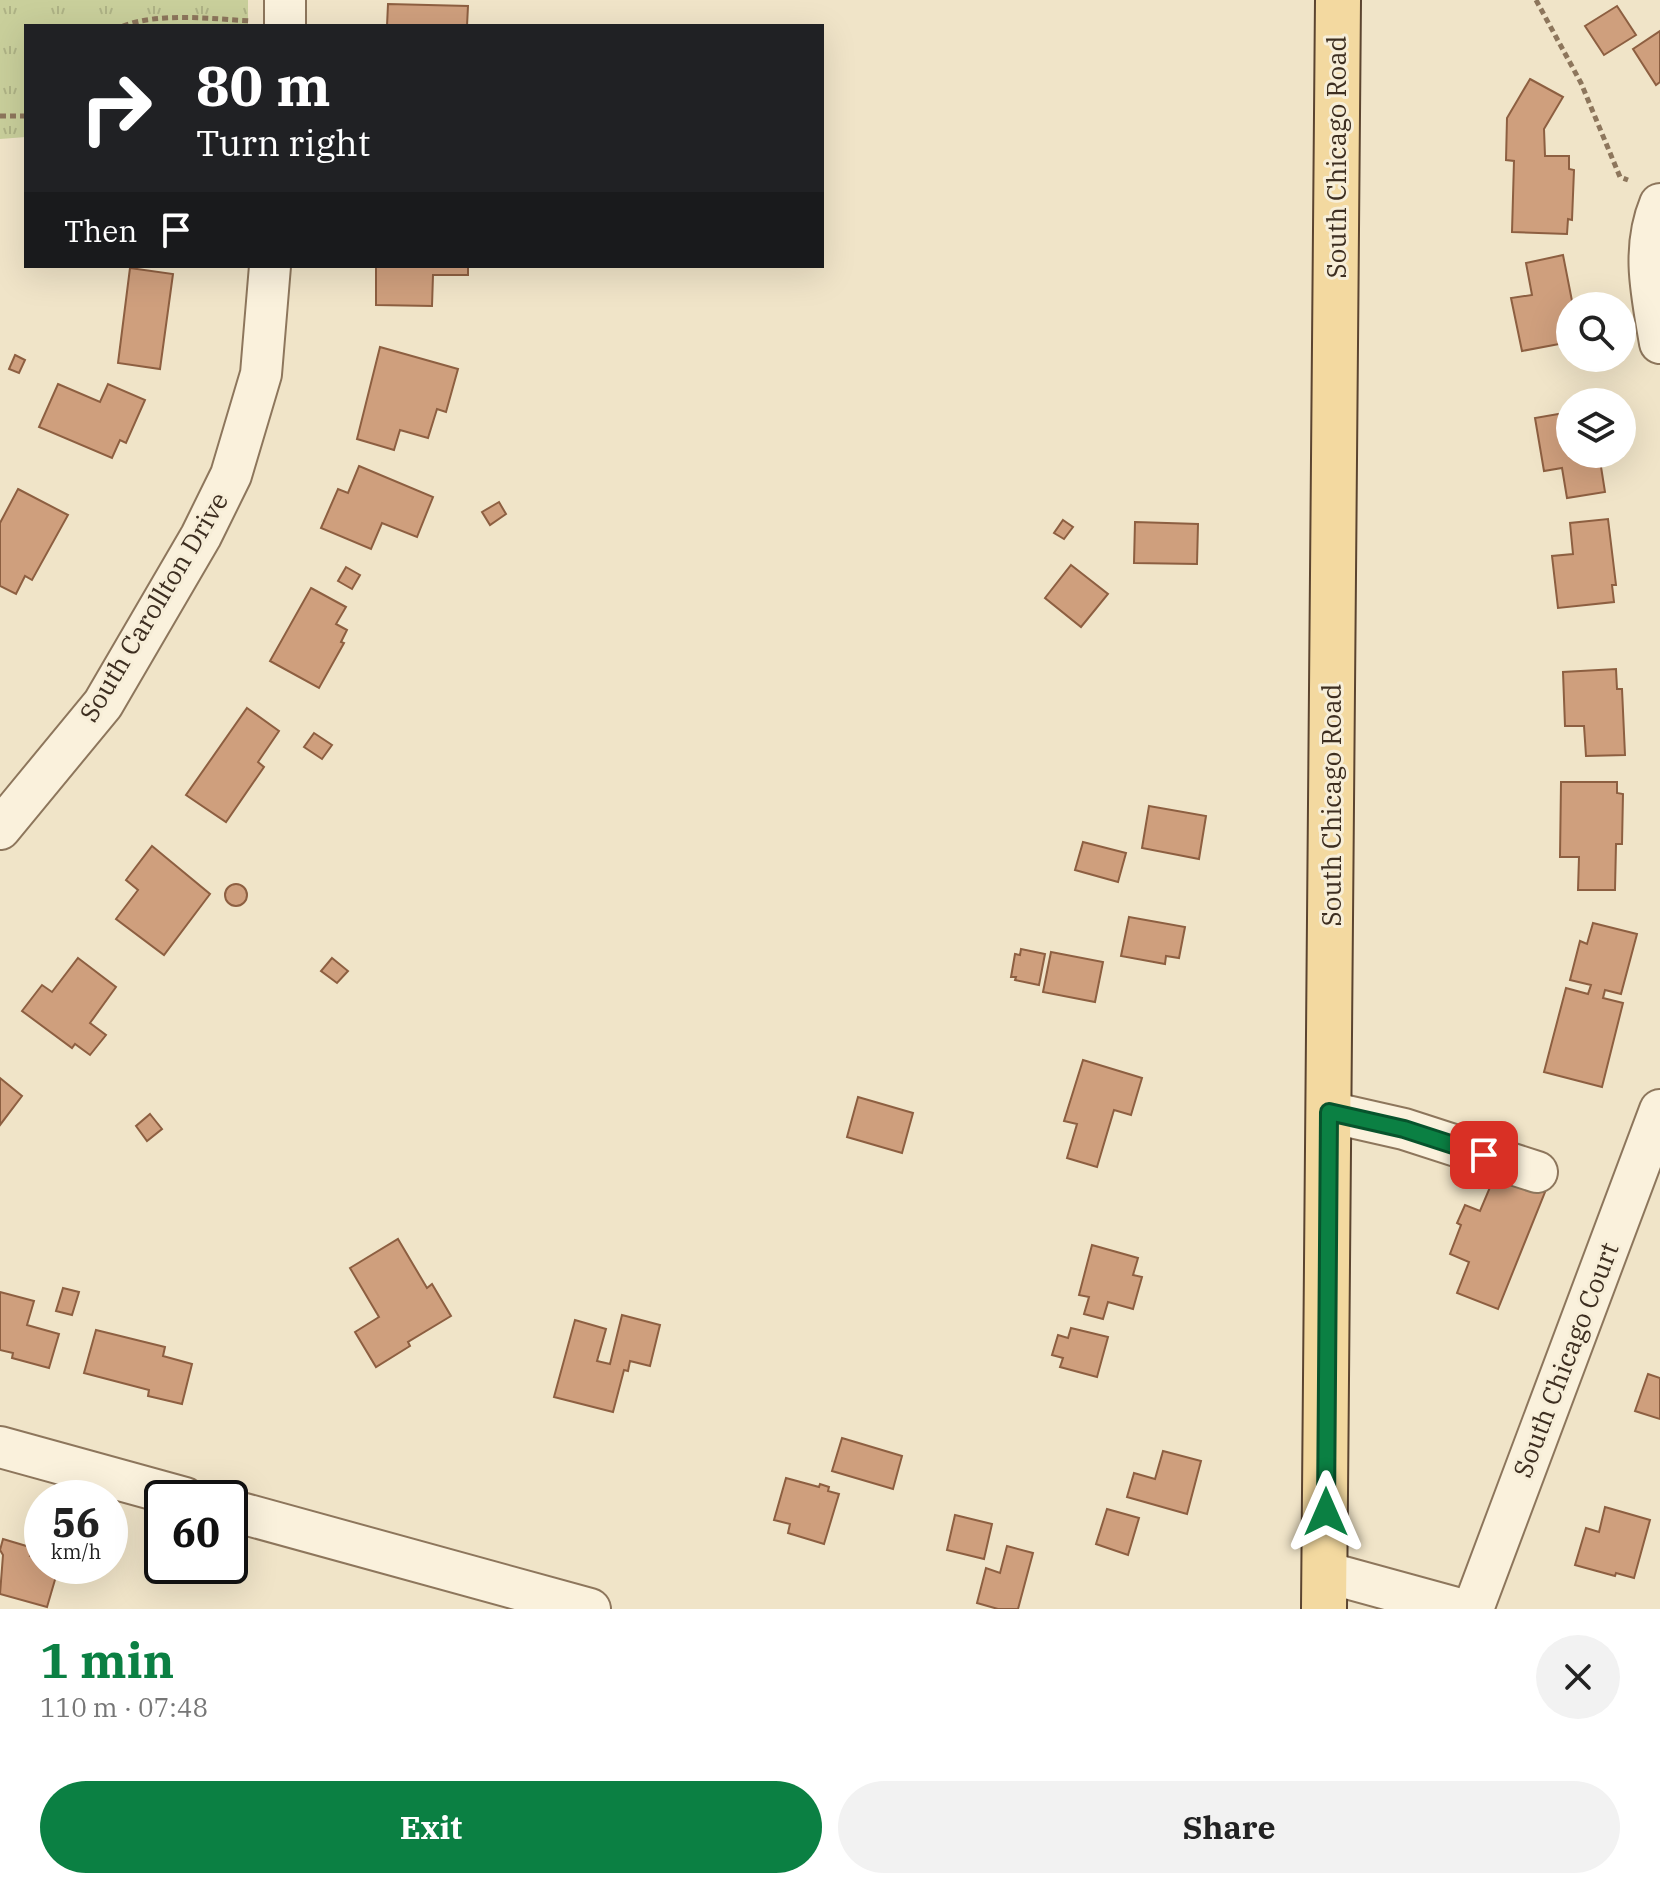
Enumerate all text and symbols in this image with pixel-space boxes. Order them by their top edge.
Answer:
street label: South Chicago Road [1319,36,1353,278]
text: 80 m [196,49,331,121]
icon: right [64,56,168,160]
text: Turn right [196,119,370,166]
icon: arrive [154,208,198,252]
text: Then [64,211,138,250]
map controls [1556,292,1636,468]
button: search [1556,292,1636,372]
button: layers [1556,388,1636,468]
street label: South Carollton Drive [71,485,235,728]
street label: South Chicago Road [1314,684,1348,926]
pin [1450,1121,1518,1189]
icon: arrive [1462,1133,1506,1177]
street label: South Chicago Court [1505,1237,1626,1482]
position arrow [1284,1470,1368,1554]
speed limit sign: 60 [144,1480,248,1584]
text: 56 [52,1496,100,1548]
text: km/h [51,1538,101,1565]
text: 1 min [40,1629,174,1691]
button: close [1536,1635,1620,1719]
text: 110 m · 07:48 [40,1690,208,1724]
button: Exit [40,1781,822,1873]
button: Share [838,1781,1620,1873]

